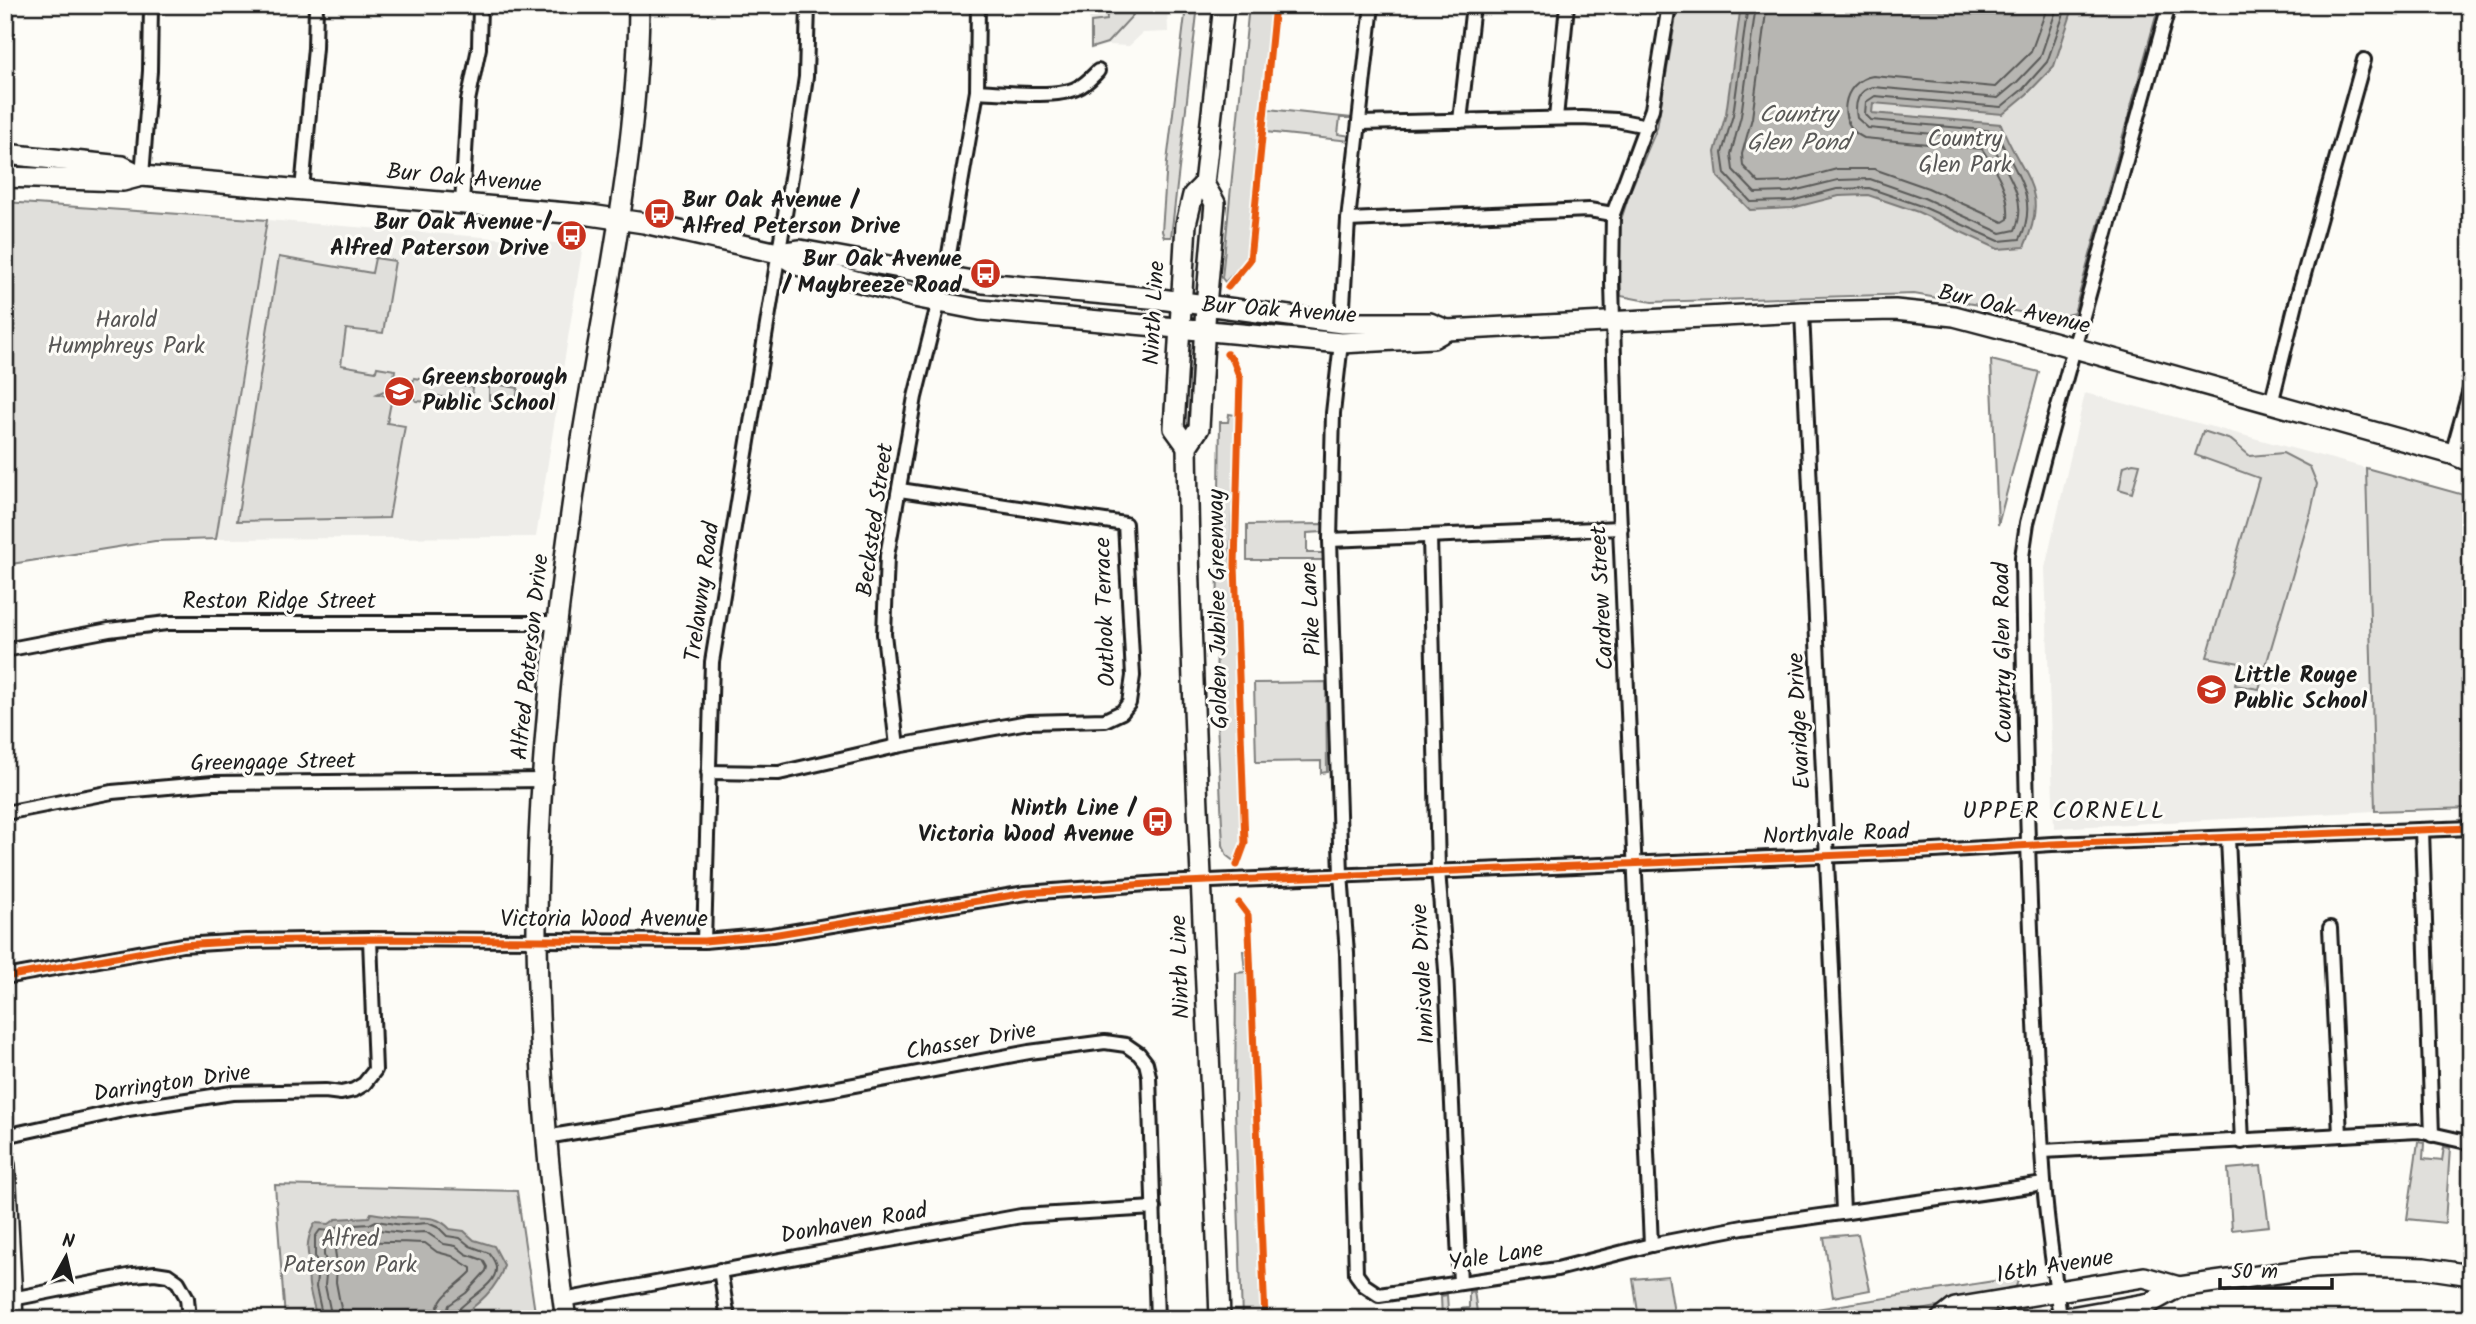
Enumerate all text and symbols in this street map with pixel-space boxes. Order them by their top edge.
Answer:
water label: Country Glen Pond [1747,96,1854,163]
park label: Country Glen Park [1918,122,2012,184]
street label: Bur Oak Avenue [385,154,543,204]
place label: Bur Oak Avenue / Alfred Peterson Drive [682,183,901,245]
bus stop icon: Bur Oak Avenue / Alfred Peterson Drive [642,197,676,231]
place label: Bur Oak Avenue / Alfred Paterson Drive [330,205,553,267]
bus stop icon: Bur Oak Avenue / Alfred Paterson Drive [555,219,589,253]
place label: Bur Oak Avenue / Maybreeze Road [781,242,963,304]
bus stop icon: Bur Oak Avenue / Maybreeze Road [968,256,1002,290]
street label: Ninth Line [1134,260,1176,366]
street label: Bur Oak Avenue [1934,275,2094,345]
street label: Bur Oak Avenue [1200,288,1358,334]
park label: Harold Humphreys Park [47,303,205,365]
place label: Greensborough Public School [422,360,568,422]
school or university icon: Greensborough Public School [382,374,416,408]
street label: Becksted Street [847,440,905,599]
street label: Golden Jubilee Greenway [1199,488,1239,729]
street label: Trelawny Road [675,519,731,664]
street label: Cardrew Street [1581,524,1625,671]
street label: Outlook Terrace [1085,537,1127,687]
street label: Alfred Paterson Drive [502,552,560,762]
street label: Pike Lane [1292,561,1332,657]
street label: Country Glen Road [1984,561,2024,744]
street label: Reston Ridge Street [182,584,377,620]
street label: Evaridge Drive [1778,652,1822,790]
place label: Little Rouge Public School [2234,658,2368,720]
school or university icon: Little Rouge Public School [2194,672,2228,706]
street label: Greengage Street [190,744,357,782]
place label: Ninth Line / Victoria Wood Avenue [918,791,1138,853]
district label: UPPER CORNELL [1962,792,2166,831]
bus stop icon: Ninth Line / Victoria Wood Avenue [1140,805,1174,839]
street label: Northvale Road [1762,814,1910,856]
street label: Victoria Wood Avenue [500,902,708,938]
street label: Innisvale Drive [1402,903,1446,1045]
street label: Ninth Line [1161,914,1201,1020]
street label: Chasser Drive [903,1013,1039,1071]
street label: Darrington Drive [91,1055,253,1113]
street label: Donhaven Road [778,1193,931,1255]
north arrow [32,1222,102,1292]
park label: Alfred Paterson Park [283,1222,417,1284]
text: N [60,1226,76,1258]
street label: Yale Lane [1446,1232,1546,1282]
street label: 16th Avenue [1994,1240,2116,1294]
scale bar [2220,1247,2332,1291]
text: 50 m [2231,1256,2278,1289]

